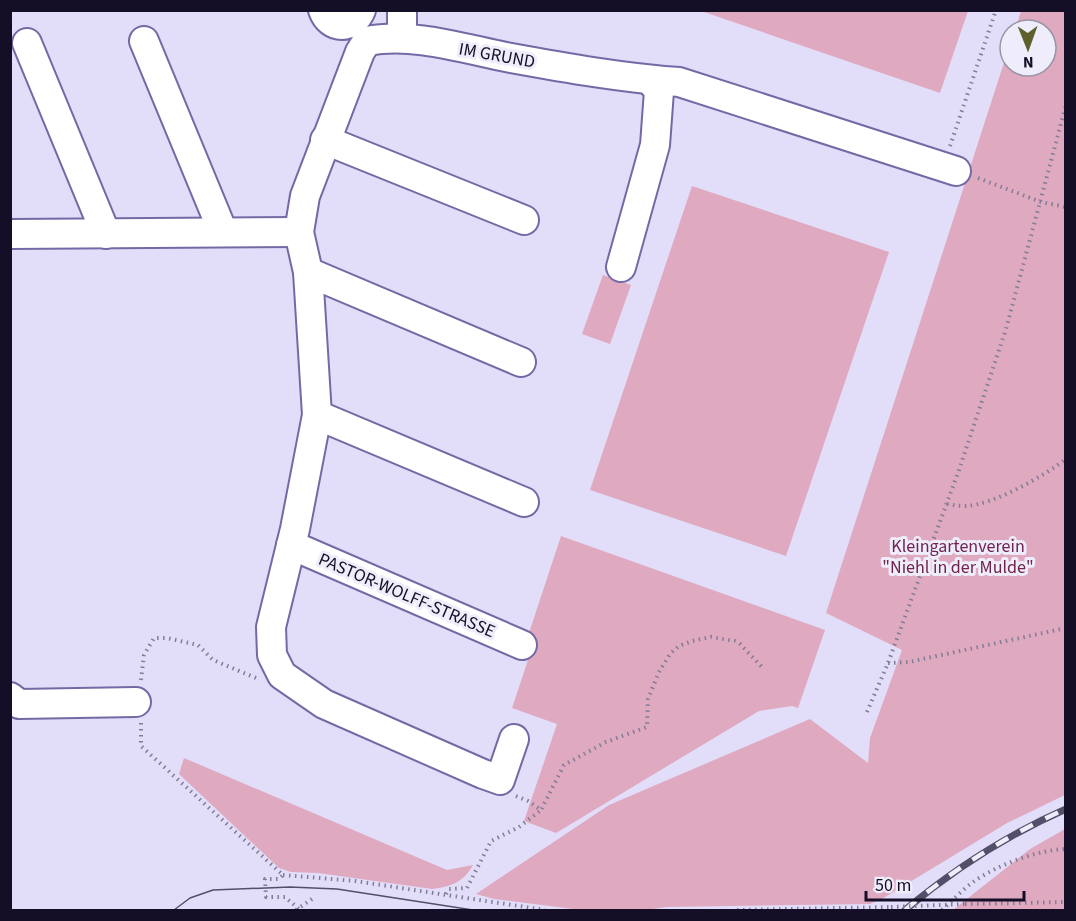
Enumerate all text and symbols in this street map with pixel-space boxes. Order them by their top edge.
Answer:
north arrow [998,18,1058,78]
street label: IM GRUND [457,36,537,74]
text: N [1023,51,1034,73]
park label: Kleingartenverein "Niehl in der Mulde" [882,534,1034,580]
street label: PASTOR-WOLFF-STRASSE [315,547,499,644]
scale bar [866,864,1024,902]
text: 50 m [875,873,911,898]

